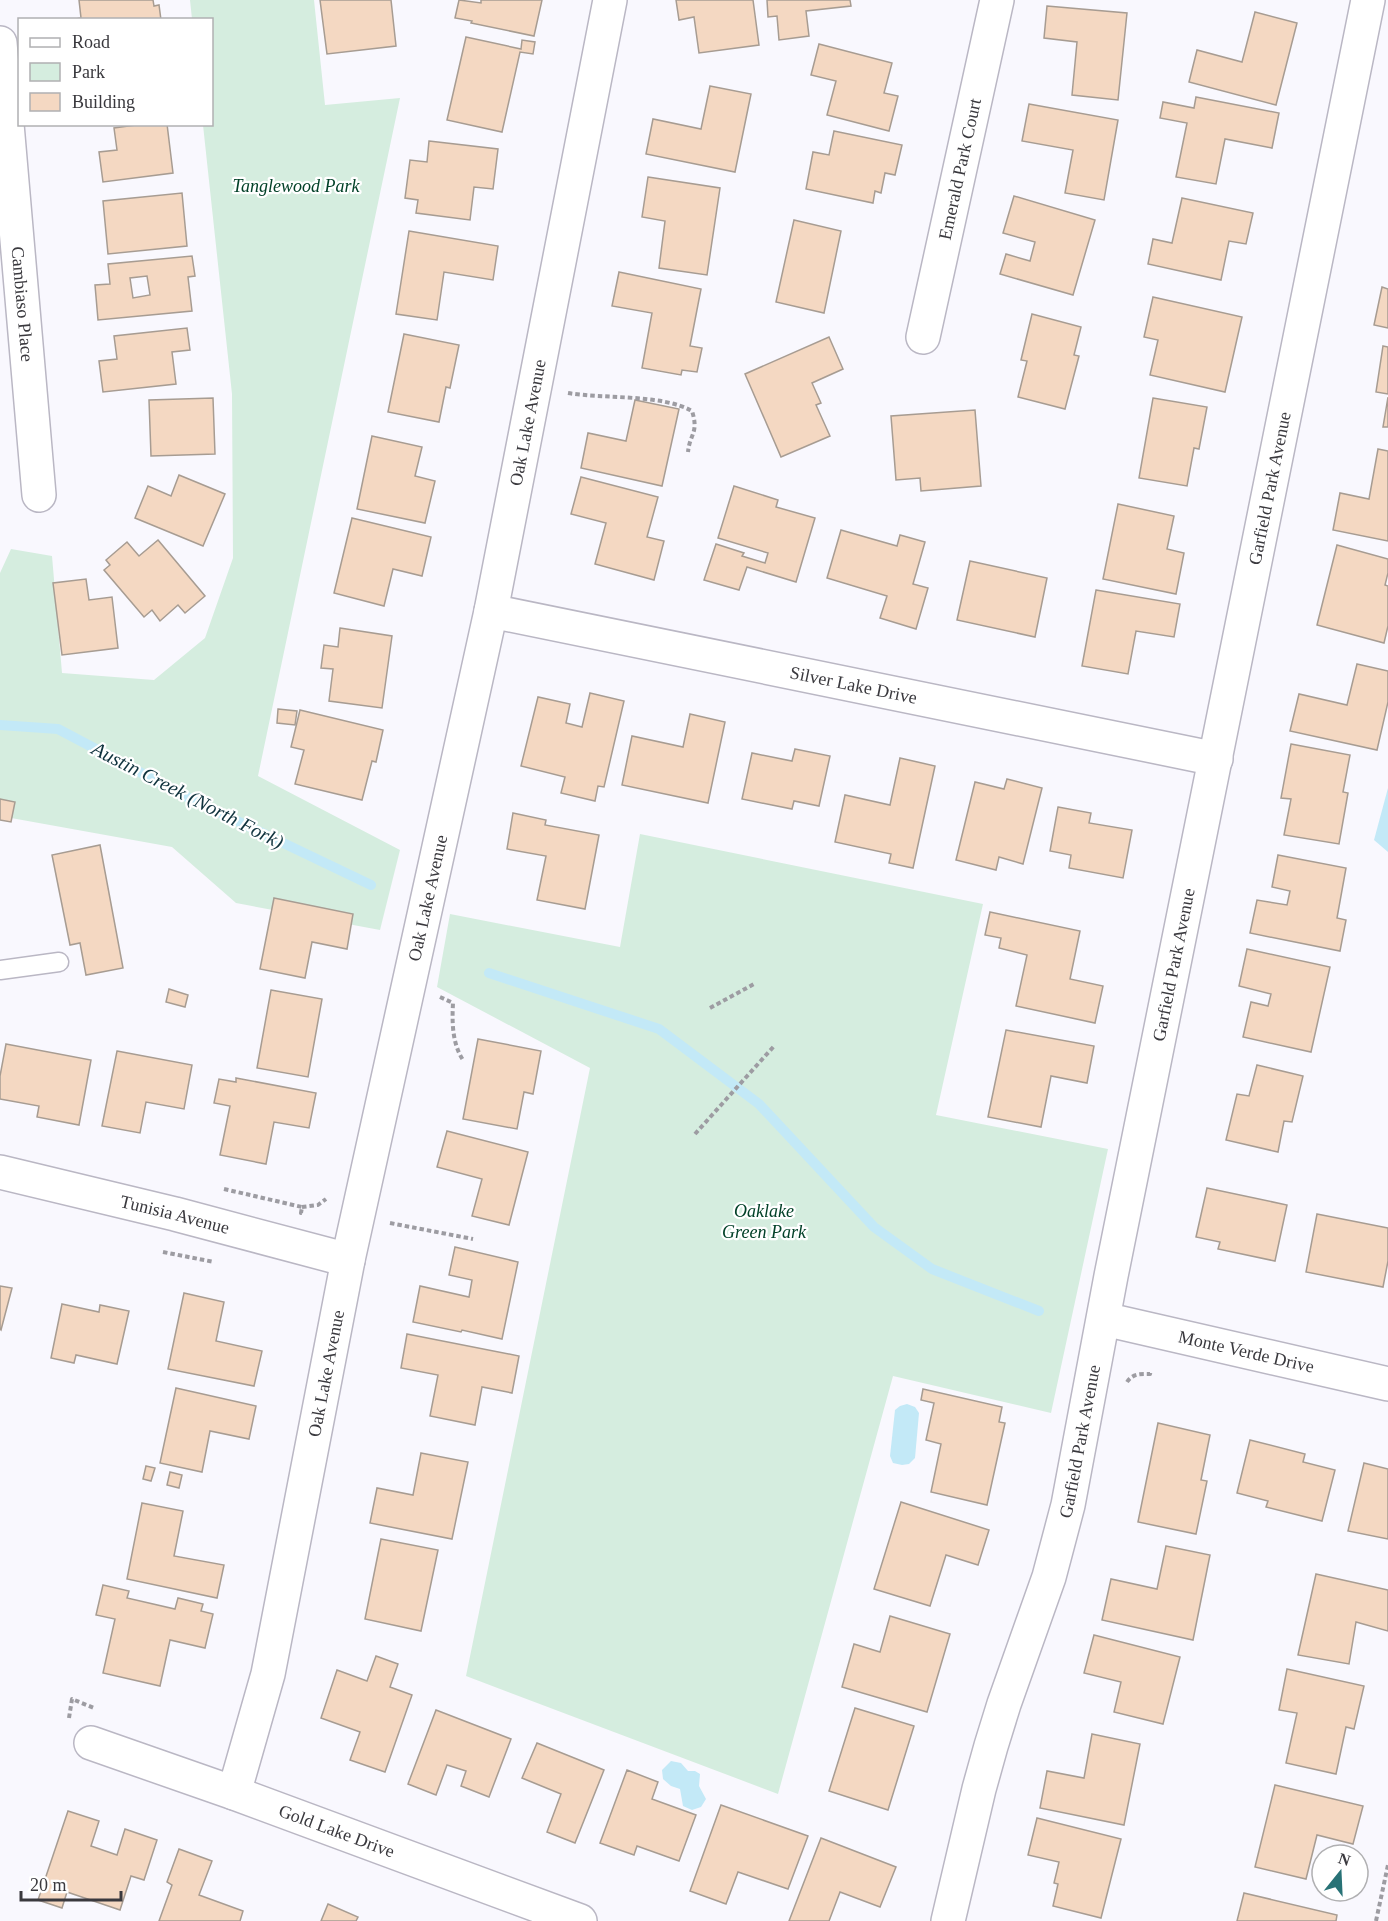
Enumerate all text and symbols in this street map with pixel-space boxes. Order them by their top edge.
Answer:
legend [18,18,213,126]
text: Road [72,32,110,52]
text: Park [72,62,105,82]
text: Building [72,92,135,112]
street label: Emerald Park Court [935,96,985,242]
park label: Tanglewood Park [233,176,360,196]
street label: Cambiaso Place [8,246,37,362]
street label: Oak Lake Avenue [506,357,550,488]
street label: Garfield Park Avenue [1244,410,1295,567]
street label: Silver Lake Drive [788,662,919,708]
water label: Austin Creek (North Fork) [86,736,288,854]
street label: Oak Lake Avenue [404,833,451,963]
street label: Garfield Park Avenue [1149,886,1199,1043]
street label: Tunisia Avenue [118,1191,232,1238]
park label: Oaklake Green Park [722,1201,807,1242]
street label: Oak Lake Avenue [304,1308,348,1438]
street label: Monte Verde Drive [1176,1326,1316,1377]
street label: Garfield Park Avenue [1055,1363,1104,1520]
street label: Gold Lake Drive [276,1800,397,1862]
north arrow [1310,1843,1370,1903]
text: N [1336,1849,1353,1869]
scale bar [21,1864,122,1902]
text: 20 m [30,1875,67,1895]

